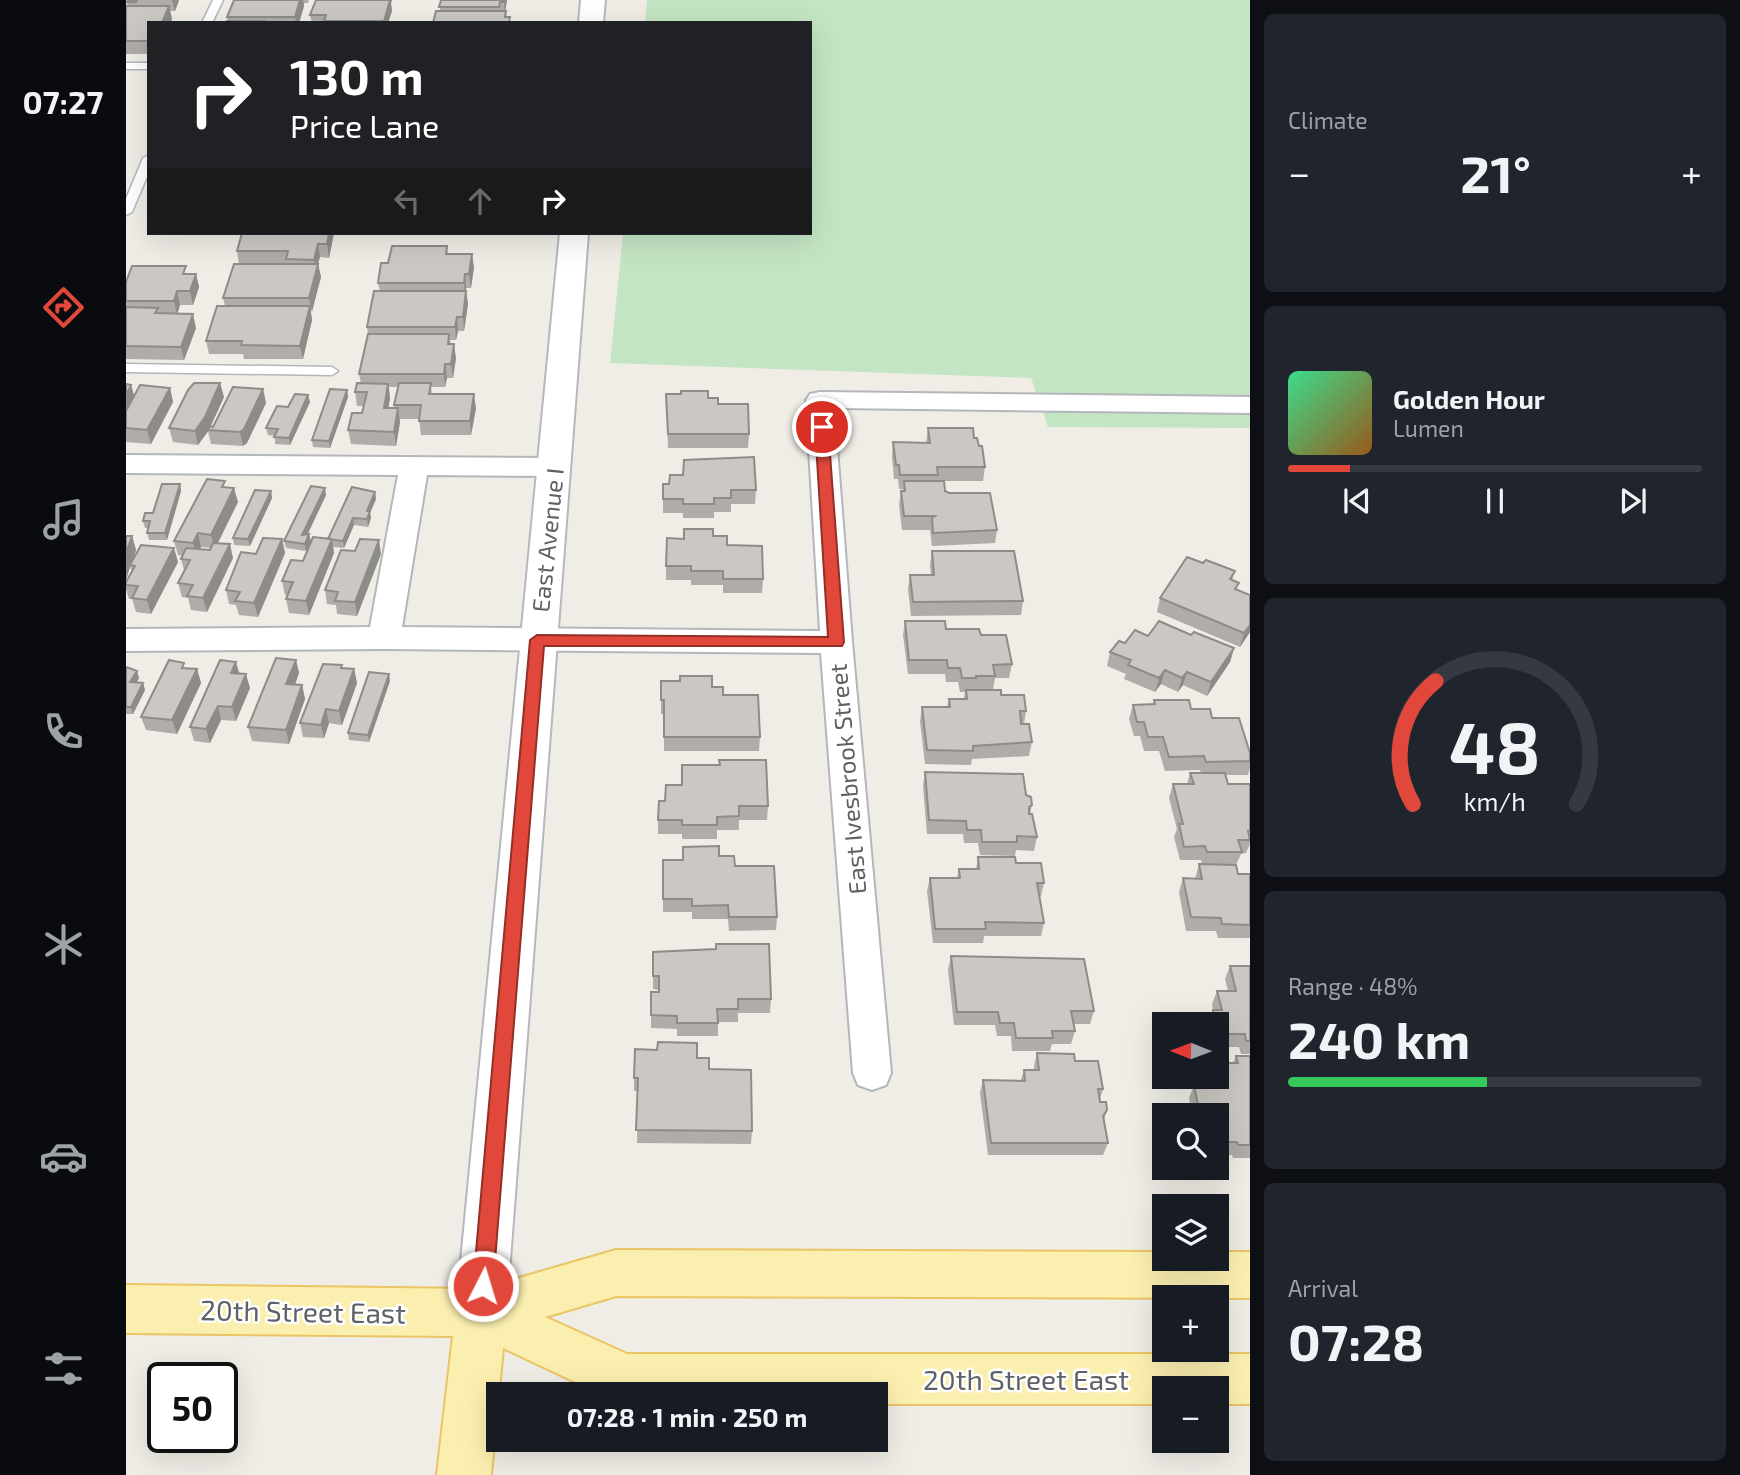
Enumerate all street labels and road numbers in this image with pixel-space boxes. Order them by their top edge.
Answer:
street label: East Avenue I [525,466,569,614]
street label: East Ivesbrook Street [822,662,872,896]
street label: 20th Street East [200,1292,406,1330]
street label: 20th Street East [923,1362,1129,1396]

